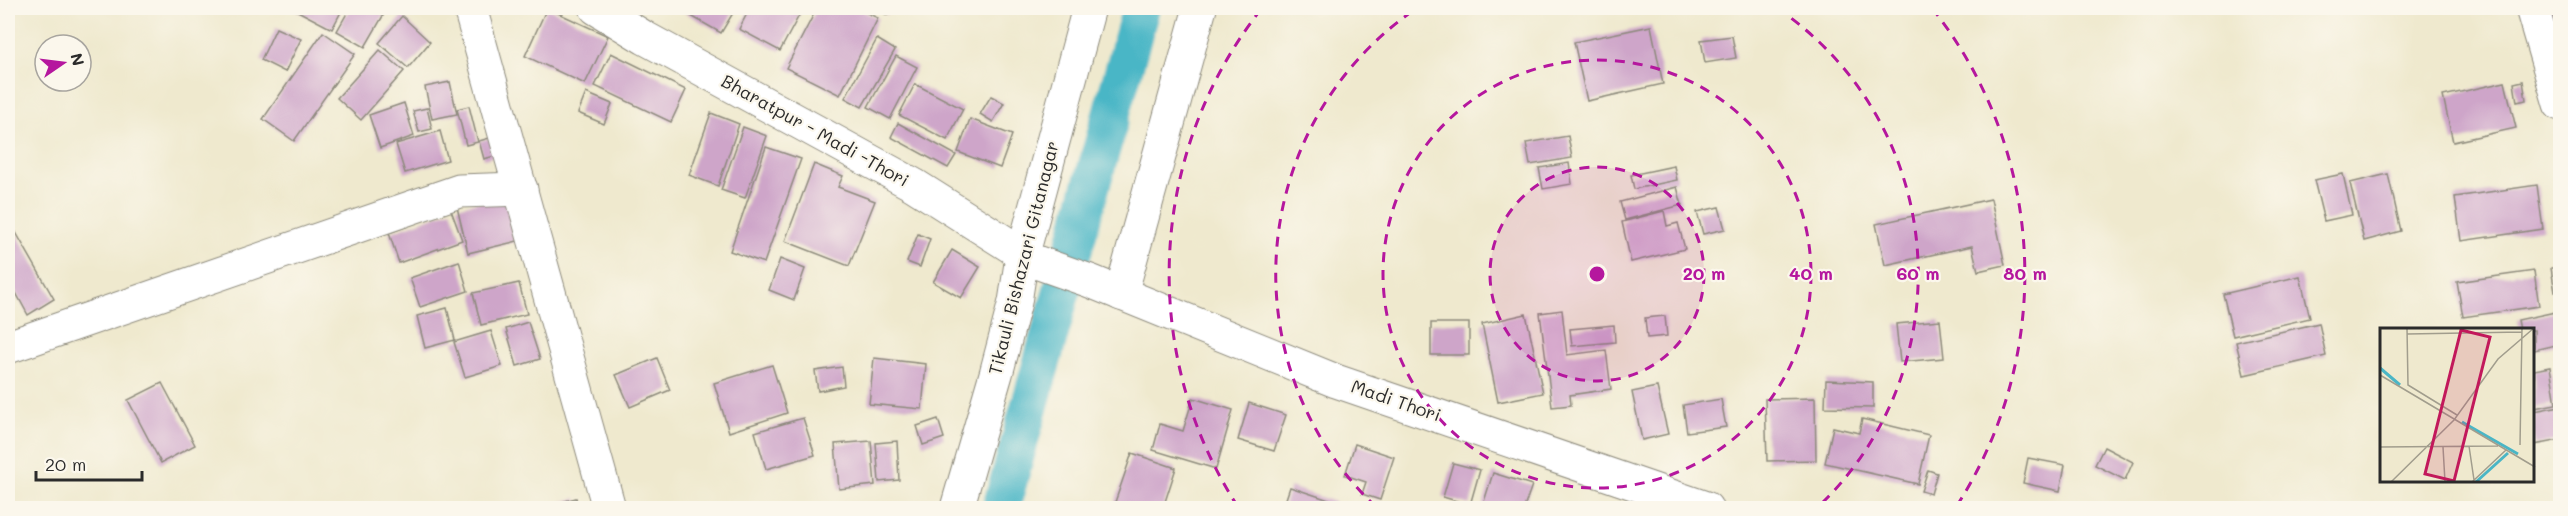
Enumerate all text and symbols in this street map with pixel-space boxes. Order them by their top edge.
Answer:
north arrow [33,33,93,93]
text: N [66,51,90,68]
street label: Bharatpur - Madi -Thori [717,68,914,192]
street label: Tikauli Bishazari Gitanagar [982,138,1064,377]
text: 20 m [1683,261,1725,285]
text: 40 m [1789,261,1833,285]
text: 60 m [1896,261,1940,285]
text: 80 m [2003,261,2047,285]
centre of rings [1587,264,1607,284]
inset map [2380,328,2535,483]
street label: Madi Thori [1348,373,1445,427]
scale bar [36,444,142,482]
text: 20 m [45,452,86,476]

